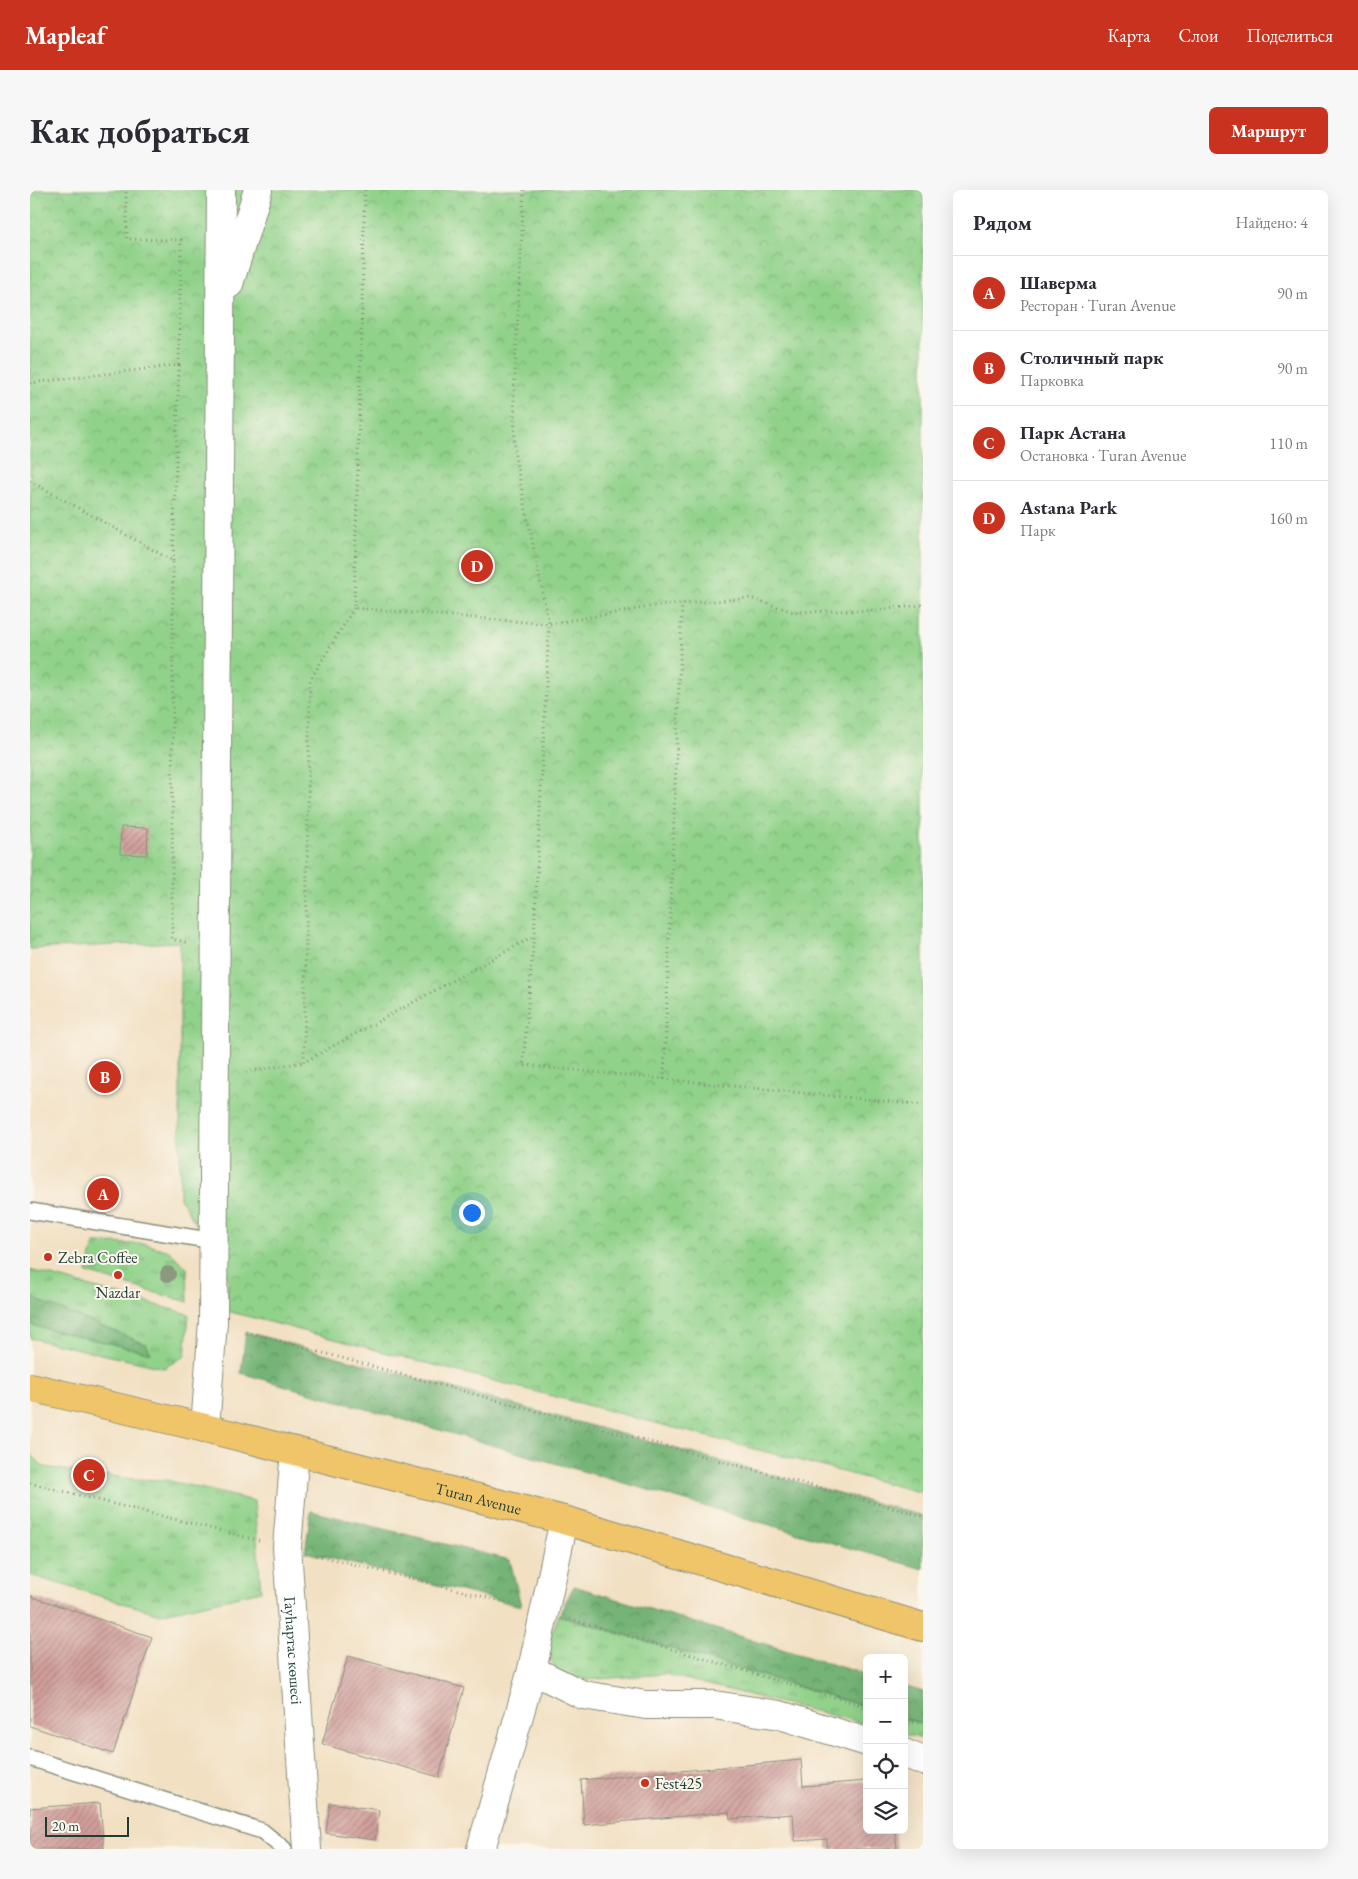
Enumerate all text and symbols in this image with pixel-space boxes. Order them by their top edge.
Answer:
text: Mapleaf [25,20,106,51]
text: Карта [1108,24,1151,47]
text: Слои [1179,24,1218,47]
text: Поделиться [1246,24,1333,47]
button: Маршрут [1209,107,1328,154]
text: Как добраться [30,108,250,153]
text: Рядом [973,209,1032,236]
text: Найдено: 4 [1236,212,1308,233]
text: Шаверма [1020,270,1097,295]
text: A [983,283,995,304]
text: 90 m [1277,283,1308,304]
text: Ресторан · Turan Avenue [1020,295,1176,316]
text: Столичный парк [1020,345,1164,370]
text: B [984,358,994,379]
text: 90 m [1277,358,1308,379]
text: Парковка [1020,370,1084,391]
text: Парк Астана [1020,420,1126,445]
text: C [983,433,995,454]
text: 110 m [1269,433,1308,454]
text: Остановка · Turan Avenue [1020,445,1187,466]
text: Astana Park [1020,495,1117,520]
text: D [983,508,995,529]
text: 160 m [1269,508,1308,529]
text: Парк [1020,520,1056,541]
pin: D [461,547,493,585]
pin: B [89,1058,121,1096]
pin: A [87,1175,119,1213]
your location [459,1200,485,1226]
place label: Zebra Coffee [58,1247,137,1268]
marker: Zebra Coffee [42,1251,54,1263]
marker: Nazdar [112,1269,124,1281]
place label: Nazdar [96,1282,141,1303]
pin: C [73,1456,105,1494]
street label: Turan Avenue [433,1477,524,1519]
street label: Гауhартас көшесі [280,1596,308,1705]
map controls [863,1654,908,1834]
button: + [863,1654,908,1699]
button: − [863,1699,908,1744]
button: locate [863,1744,908,1789]
place label: Fest425 [655,1773,702,1794]
marker: Fest425 [639,1777,651,1789]
button: layers [863,1789,908,1834]
scale bar [45,1814,129,1837]
text: 20 m [52,1817,79,1835]

